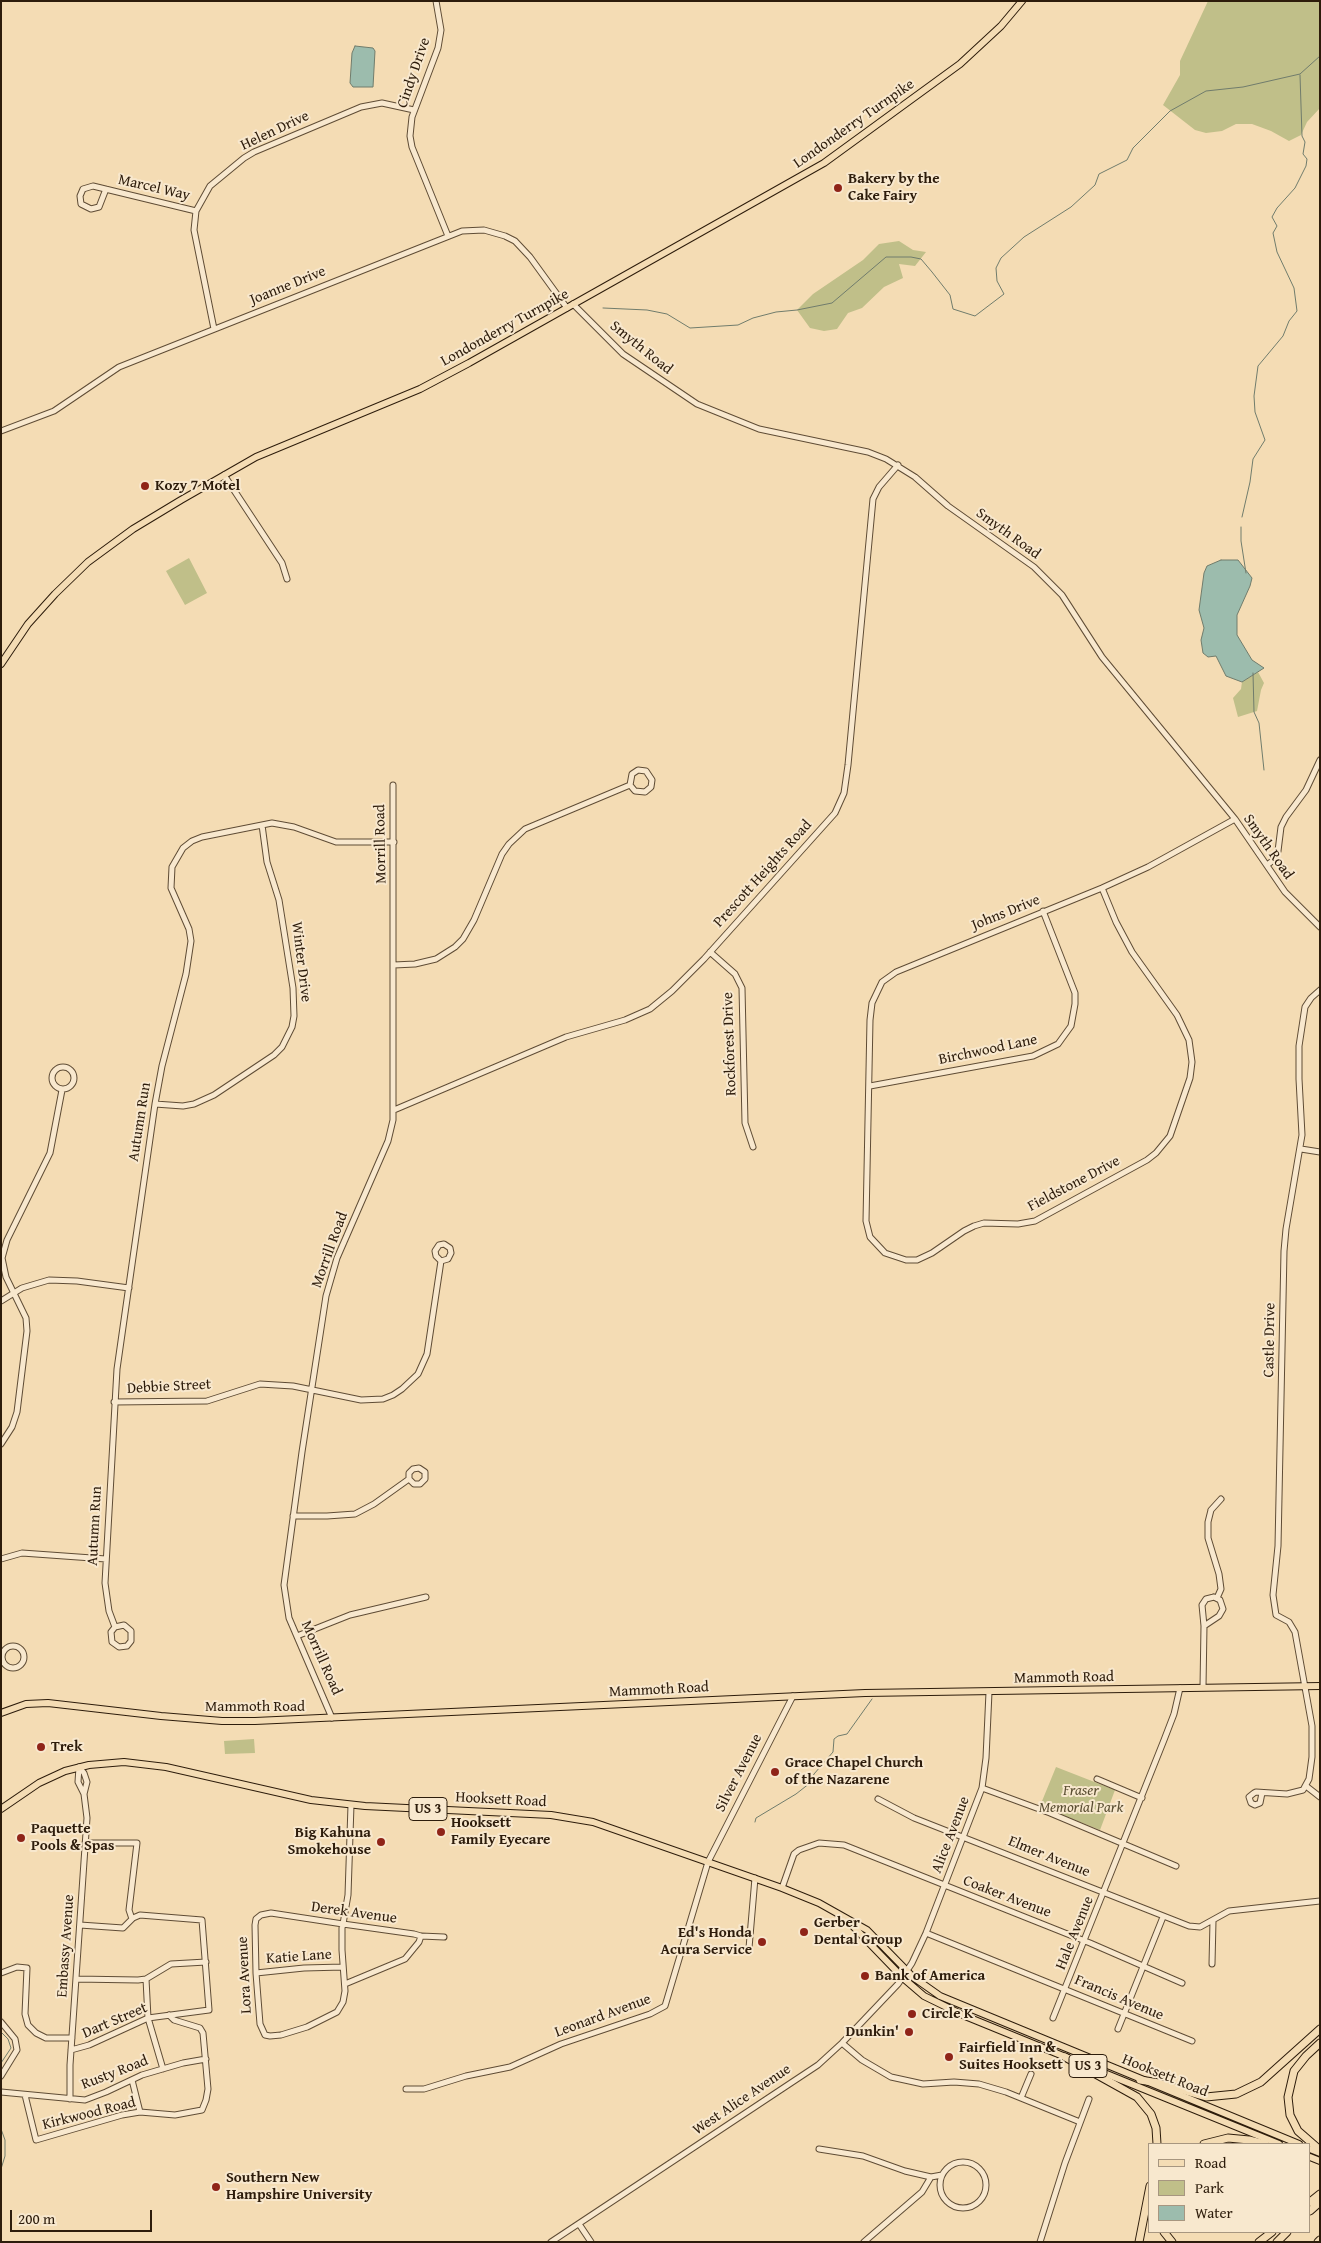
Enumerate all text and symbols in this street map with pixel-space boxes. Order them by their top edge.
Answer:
street label: Cindy Drive [394,35,434,111]
street label: Londonderry Turnpike [790,75,918,173]
street label: Helen Drive [238,107,312,155]
place label: Bakery by the Cake Fairy [848,170,940,205]
street label: Marcel Way [116,171,192,205]
marker: Bakery by the Cake Fairy [832,182,844,194]
street label: Joanne Drive [247,263,329,309]
street label: Londonderry Turnpike [438,285,572,371]
street label: Smyth Road [606,317,676,379]
place label: Kozy 7 Motel [155,477,240,495]
marker: Kozy 7 Motel [139,480,151,492]
street label: Smyth Road [972,505,1044,563]
street label: Morrill Road [371,804,391,884]
street label: Smyth Road [1239,811,1297,883]
street label: Prescott Heights Road [710,817,816,931]
street label: Johns Drive [969,891,1043,935]
street label: Winter Drive [287,921,315,1003]
street label: Rockforest Drive [719,992,741,1096]
street label: Birchwood Lane [937,1031,1039,1069]
street label: Autumn Run [125,1081,155,1163]
street label: Fieldstone Drive [1025,1152,1123,1216]
street label: Morrill Road [308,1210,352,1290]
street label: Castle Drive [1260,1302,1280,1378]
street label: Debbie Street [126,1376,212,1398]
street label: Autumn Run [84,1486,106,1566]
street label: Morrill Road [297,1618,345,1698]
street label: Mammoth Road [1014,1668,1114,1688]
street label: Mammoth Road [609,1678,709,1702]
street label: Mammoth Road [205,1698,305,1716]
street label: Silver Avenue [712,1731,766,1815]
place label: Trek [51,1738,82,1756]
marker: Trek [35,1741,47,1753]
place label: Grace Chapel Church of the Nazarene [785,1754,923,1789]
marker: Grace Chapel Church of the Nazarene [769,1766,781,1778]
park label: Fraser Memorial Park [1039,1782,1123,1817]
street label: Hooksett Road [455,1789,547,1811]
street label: Alice Avenue [928,1794,974,1876]
road number: US 3 [409,1798,447,1820]
place label: Hooksett Family Eyecare [451,1814,550,1849]
place label: Paquette Pools & Spas [31,1820,114,1855]
place label: Big Kahuna Smokehouse [287,1824,371,1859]
marker: Hooksett Family Eyecare [435,1826,447,1838]
marker: Paquette Pools & Spas [15,1832,27,1844]
street label: Elmer Avenue [1005,1832,1093,1882]
marker: Big Kahuna Smokehouse [375,1836,387,1848]
street label: Coaker Avenue [960,1872,1054,1922]
street label: Embassy Avenue [53,1894,79,1998]
street label: Hale Avenue [1052,1894,1098,1972]
street label: Derek Avenue [310,1898,398,1928]
place label: Gerber Dental Group [814,1914,902,1949]
place label: Ed's Honda Acura Service [660,1924,752,1959]
marker: Gerber Dental Group [798,1926,810,1938]
street label: Lora Avenue [234,1936,256,2014]
marker: Ed's Honda Acura Service [756,1936,768,1948]
street label: Katie Lane [266,1946,332,1968]
place label: Bank of America [875,1967,985,1985]
marker: Bank of America [859,1970,871,1982]
street label: Francis Avenue [1072,1971,1166,2025]
street label: Leonard Avenue [552,1990,654,2042]
street label: Dart Street [80,1999,150,2043]
place label: Circle K [922,2005,973,2023]
marker: Circle K [906,2008,918,2020]
place label: Dunkin' [846,2023,899,2041]
marker: Dunkin' [903,2026,915,2038]
place label: Fairfield Inn & Suites Hooksett [959,2039,1063,2074]
marker: Fairfield Inn & Suites Hooksett [943,2051,955,2063]
street label: Hooksett Road [1119,2051,1211,2101]
street label: Rusty Road [79,2052,151,2094]
road number: US 3 [1069,2054,1107,2078]
street label: West Alice Avenue [690,2061,794,2139]
street label: Kirkwood Road [41,2094,137,2134]
legend [1148,2143,1311,2233]
text: Road [1195,2152,1226,2173]
place label: Southern New Hampshire University [226,2169,372,2204]
text: Park [1195,2177,1224,2198]
marker: Southern New Hampshire University [210,2181,222,2193]
scale bar [12,2200,155,2232]
text: Water [1195,2202,1233,2223]
text: 200 m [18,2208,55,2229]

